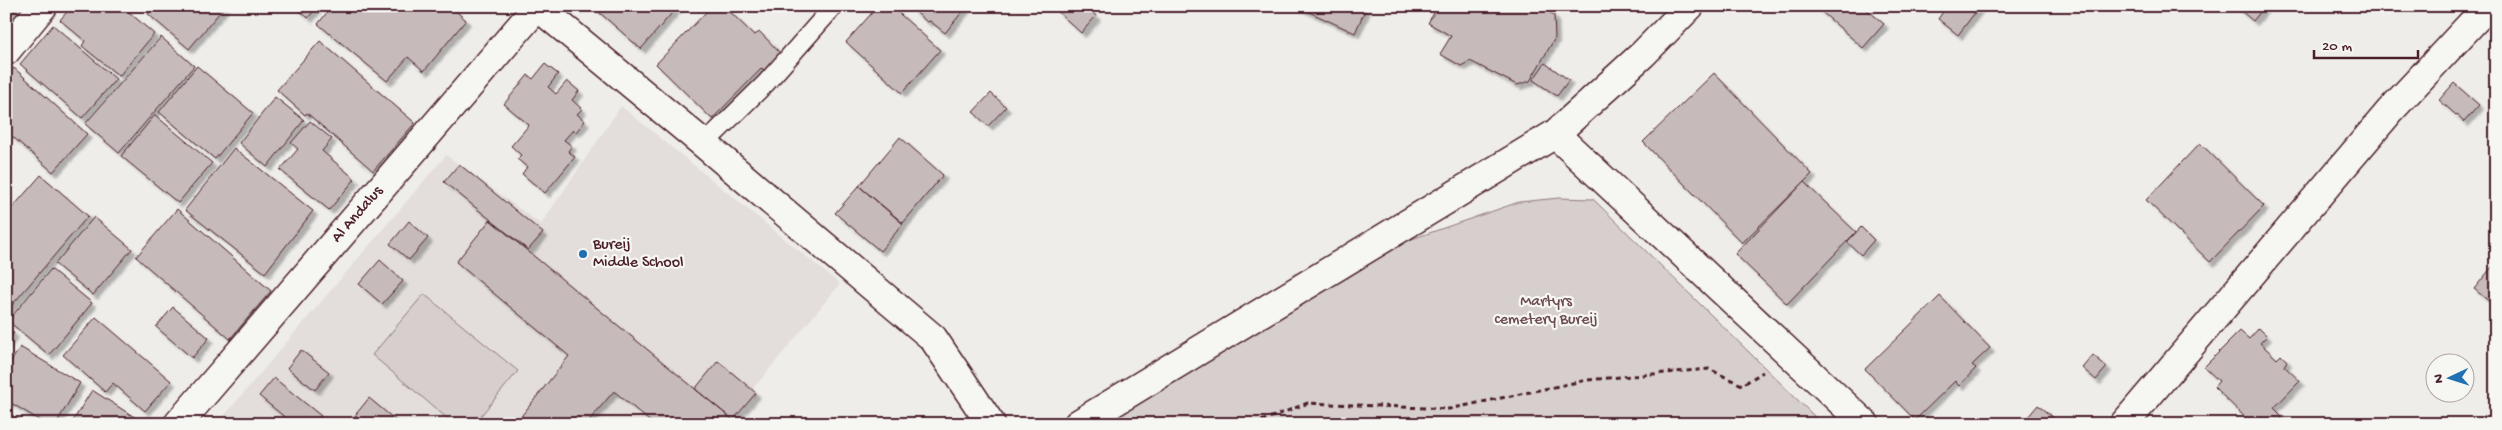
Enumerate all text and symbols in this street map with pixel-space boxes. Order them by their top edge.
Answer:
scale bar [2314,28,2418,60]
text: 20 m [2322,38,2352,56]
street label: Al Andalus [328,182,389,247]
place label: Bureij Middle School [592,236,683,273]
marker: Bureij Middle School [577,248,589,260]
park label: Martyrs cemetery Bureij [1494,293,1598,330]
north arrow [2424,352,2474,402]
text: N [2431,374,2448,384]

